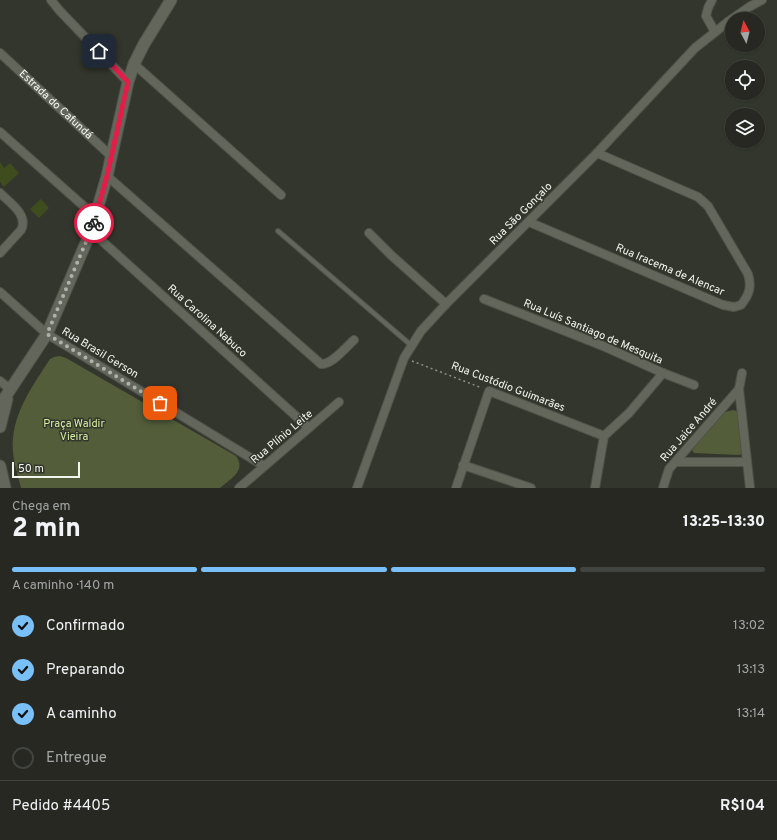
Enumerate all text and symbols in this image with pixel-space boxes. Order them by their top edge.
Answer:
north arrow [725,12,765,52]
map controls [725,12,765,148]
pin [82,34,116,68]
icon: home [88,40,110,62]
button: locate [725,60,765,100]
street label: Estrada do Cafundá [16,67,96,143]
button: layers [725,108,765,148]
street label: Rua São Gonçalo [487,180,555,248]
courier [74,203,114,243]
icon: bike [83,212,105,234]
street label: Rua Iracema de Alencar [613,241,727,300]
street label: Rua Carolina Nabuco [164,281,250,361]
street label: Rua Luís Santiago de Mesquita [521,296,665,368]
street label: Rua Brasil Gerson [59,324,141,382]
street label: Rua Custódio Guimarães [449,359,567,415]
pin [143,386,177,420]
icon: bag [149,392,171,414]
street label: Rua Jaice André [657,395,721,465]
street label: Rua Plínio Leite [248,407,316,467]
park label: Praça Waldir Vieira [43,417,105,444]
scale bar [12,460,80,479]
text: 50 m [18,462,44,476]
text: Chega em [12,499,71,515]
text: 2 min [12,513,81,546]
text: 13:25–13:30 [683,513,765,532]
text: A caminho · 140 m [12,578,114,594]
icon: check [12,615,34,637]
text: Confirmado [46,617,125,636]
text: 13:02 [733,618,765,634]
icon: check [12,659,34,681]
text: Preparando [46,661,125,680]
text: 13:13 [737,662,765,678]
icon: check [12,703,34,725]
text: A caminho [46,705,117,724]
text: 13:14 [737,706,765,722]
text: Entregue [46,749,107,768]
text: Pedido #4405 [12,797,110,816]
text: R$104 [720,797,765,816]

